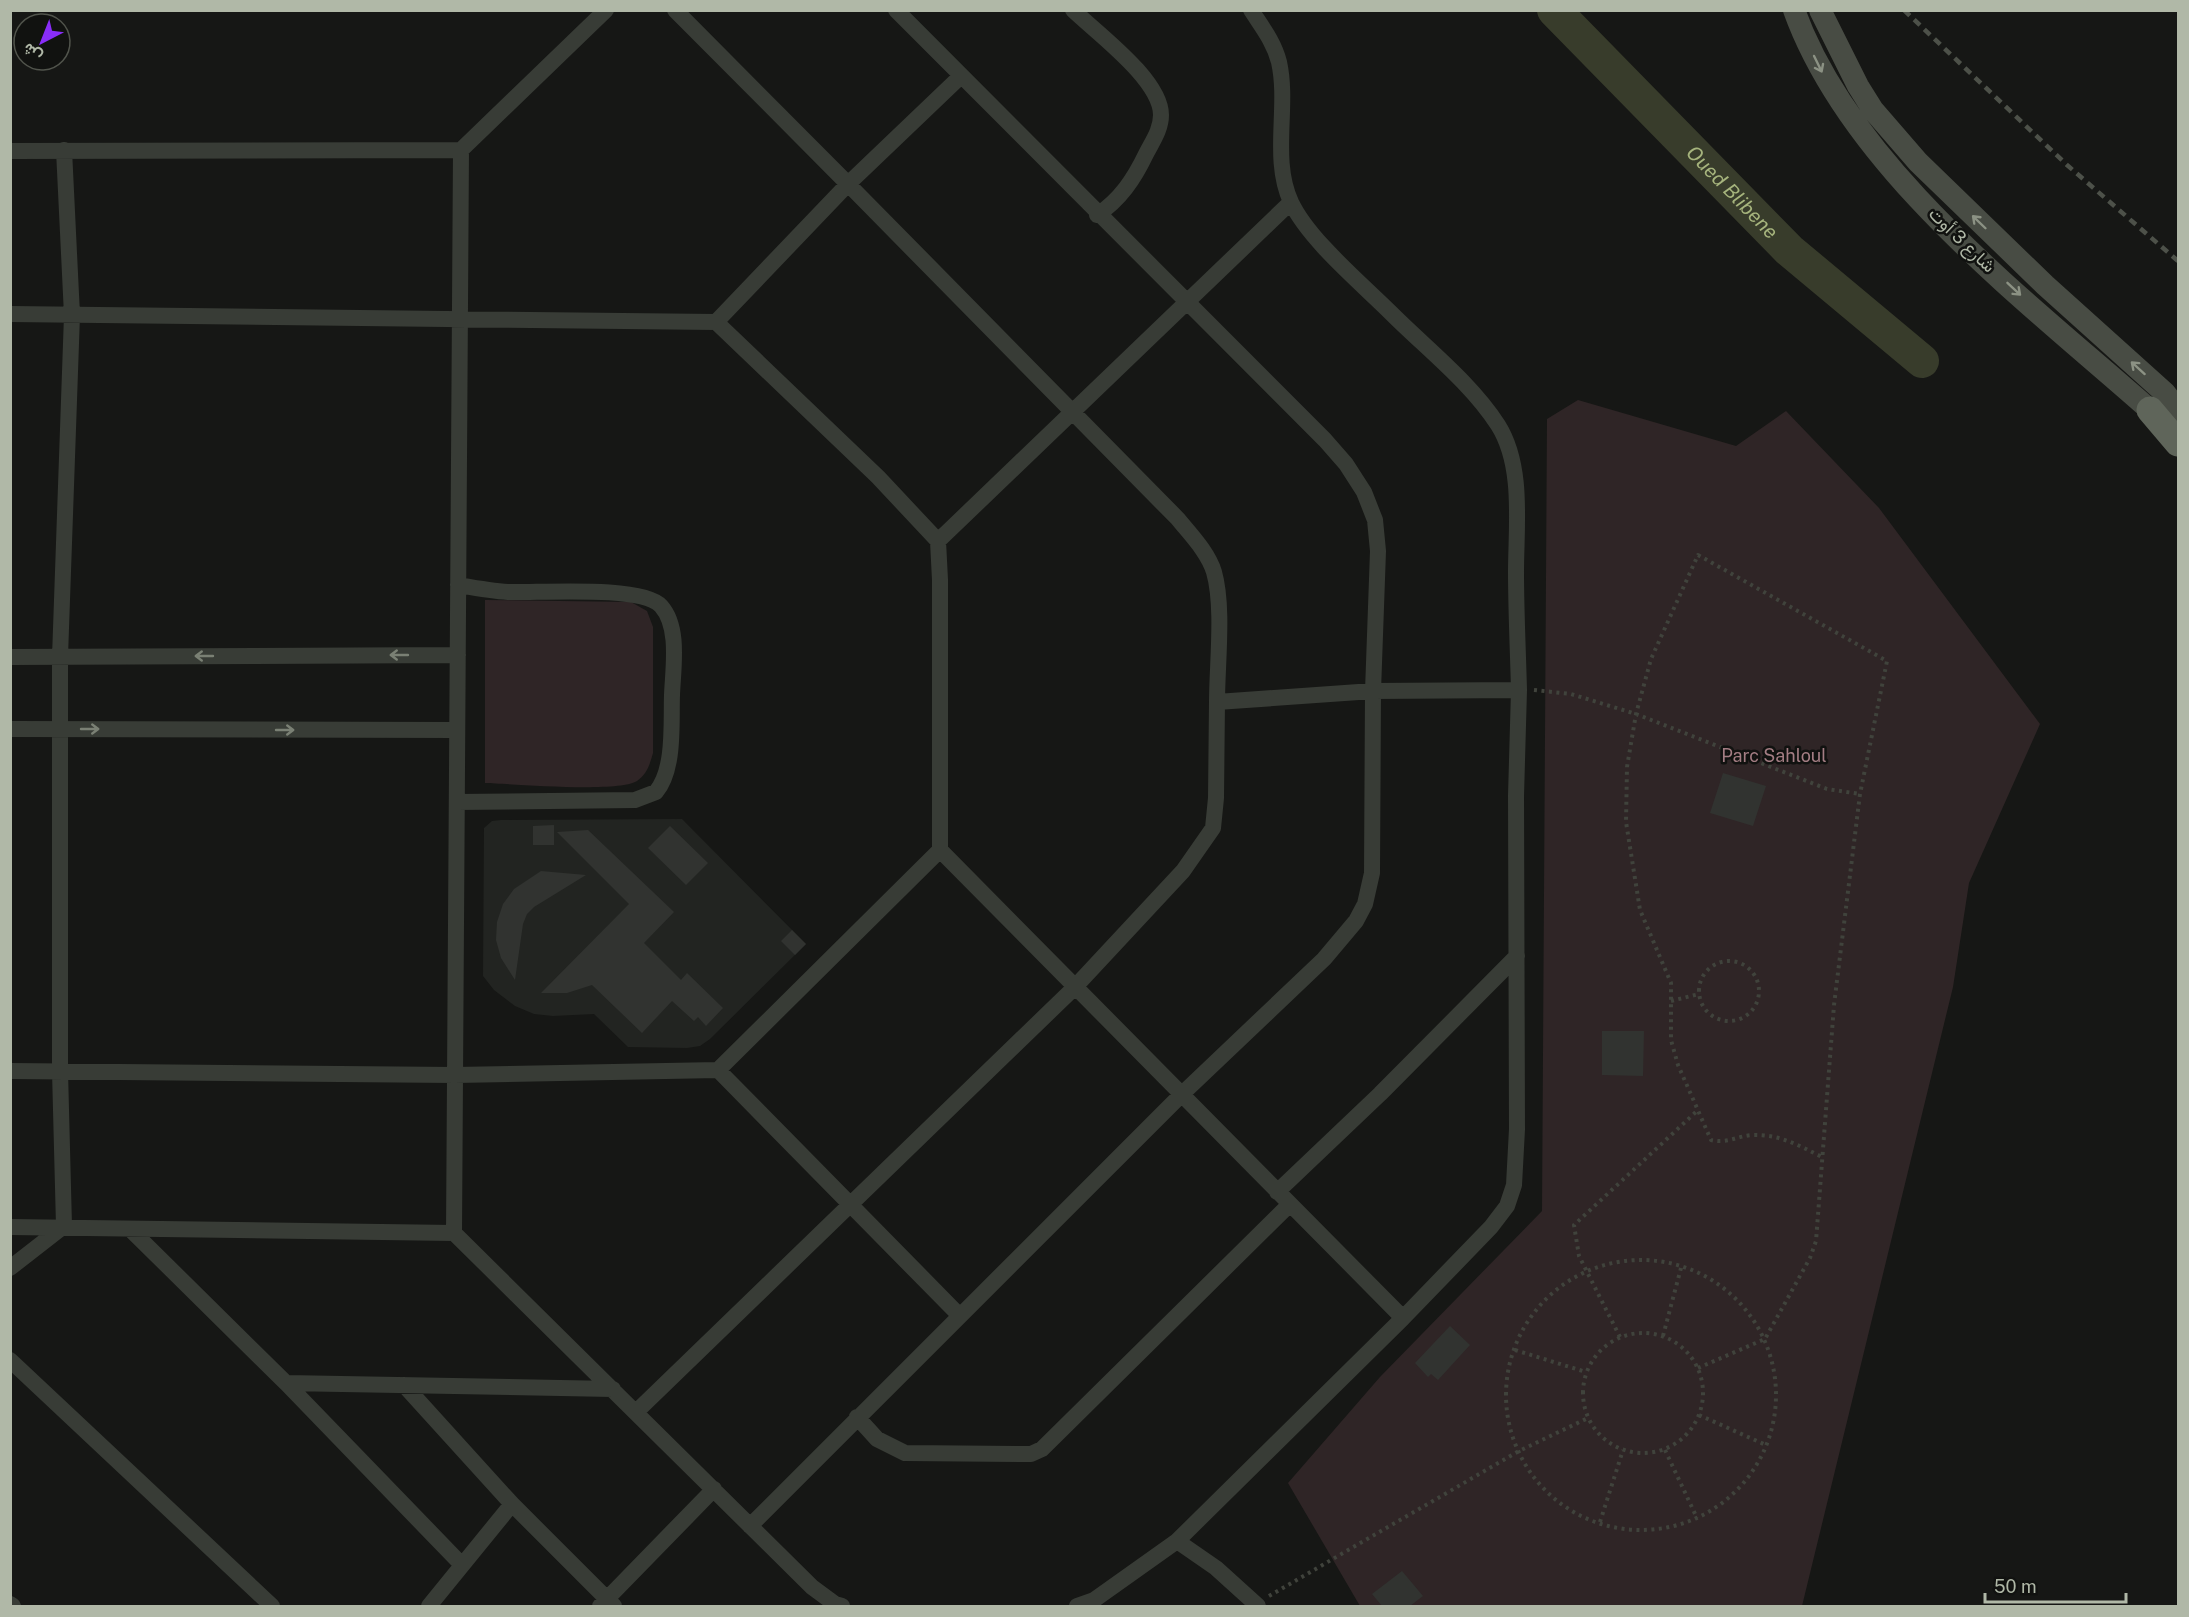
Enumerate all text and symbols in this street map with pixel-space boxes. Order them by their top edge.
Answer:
north arrow [12,12,72,72]
text: ش [19,39,46,66]
one-way arrow [1812,55,1824,73]
water label: Oued Blibene [1682,141,1783,244]
street label: شارع 3 أوت [1923,203,2000,278]
one-way arrow [1971,215,1986,229]
one-way arrow [2006,282,2021,296]
one-way arrow [2130,361,2145,375]
one-way arrow [390,649,410,661]
one-way arrow [195,650,215,662]
one-way arrow [79,723,99,735]
one-way arrow [274,724,294,736]
park label: Parc Sahloul [1721,745,1827,766]
scale bar [1985,1566,2126,1604]
text: 50 m [1994,1576,2037,1597]

